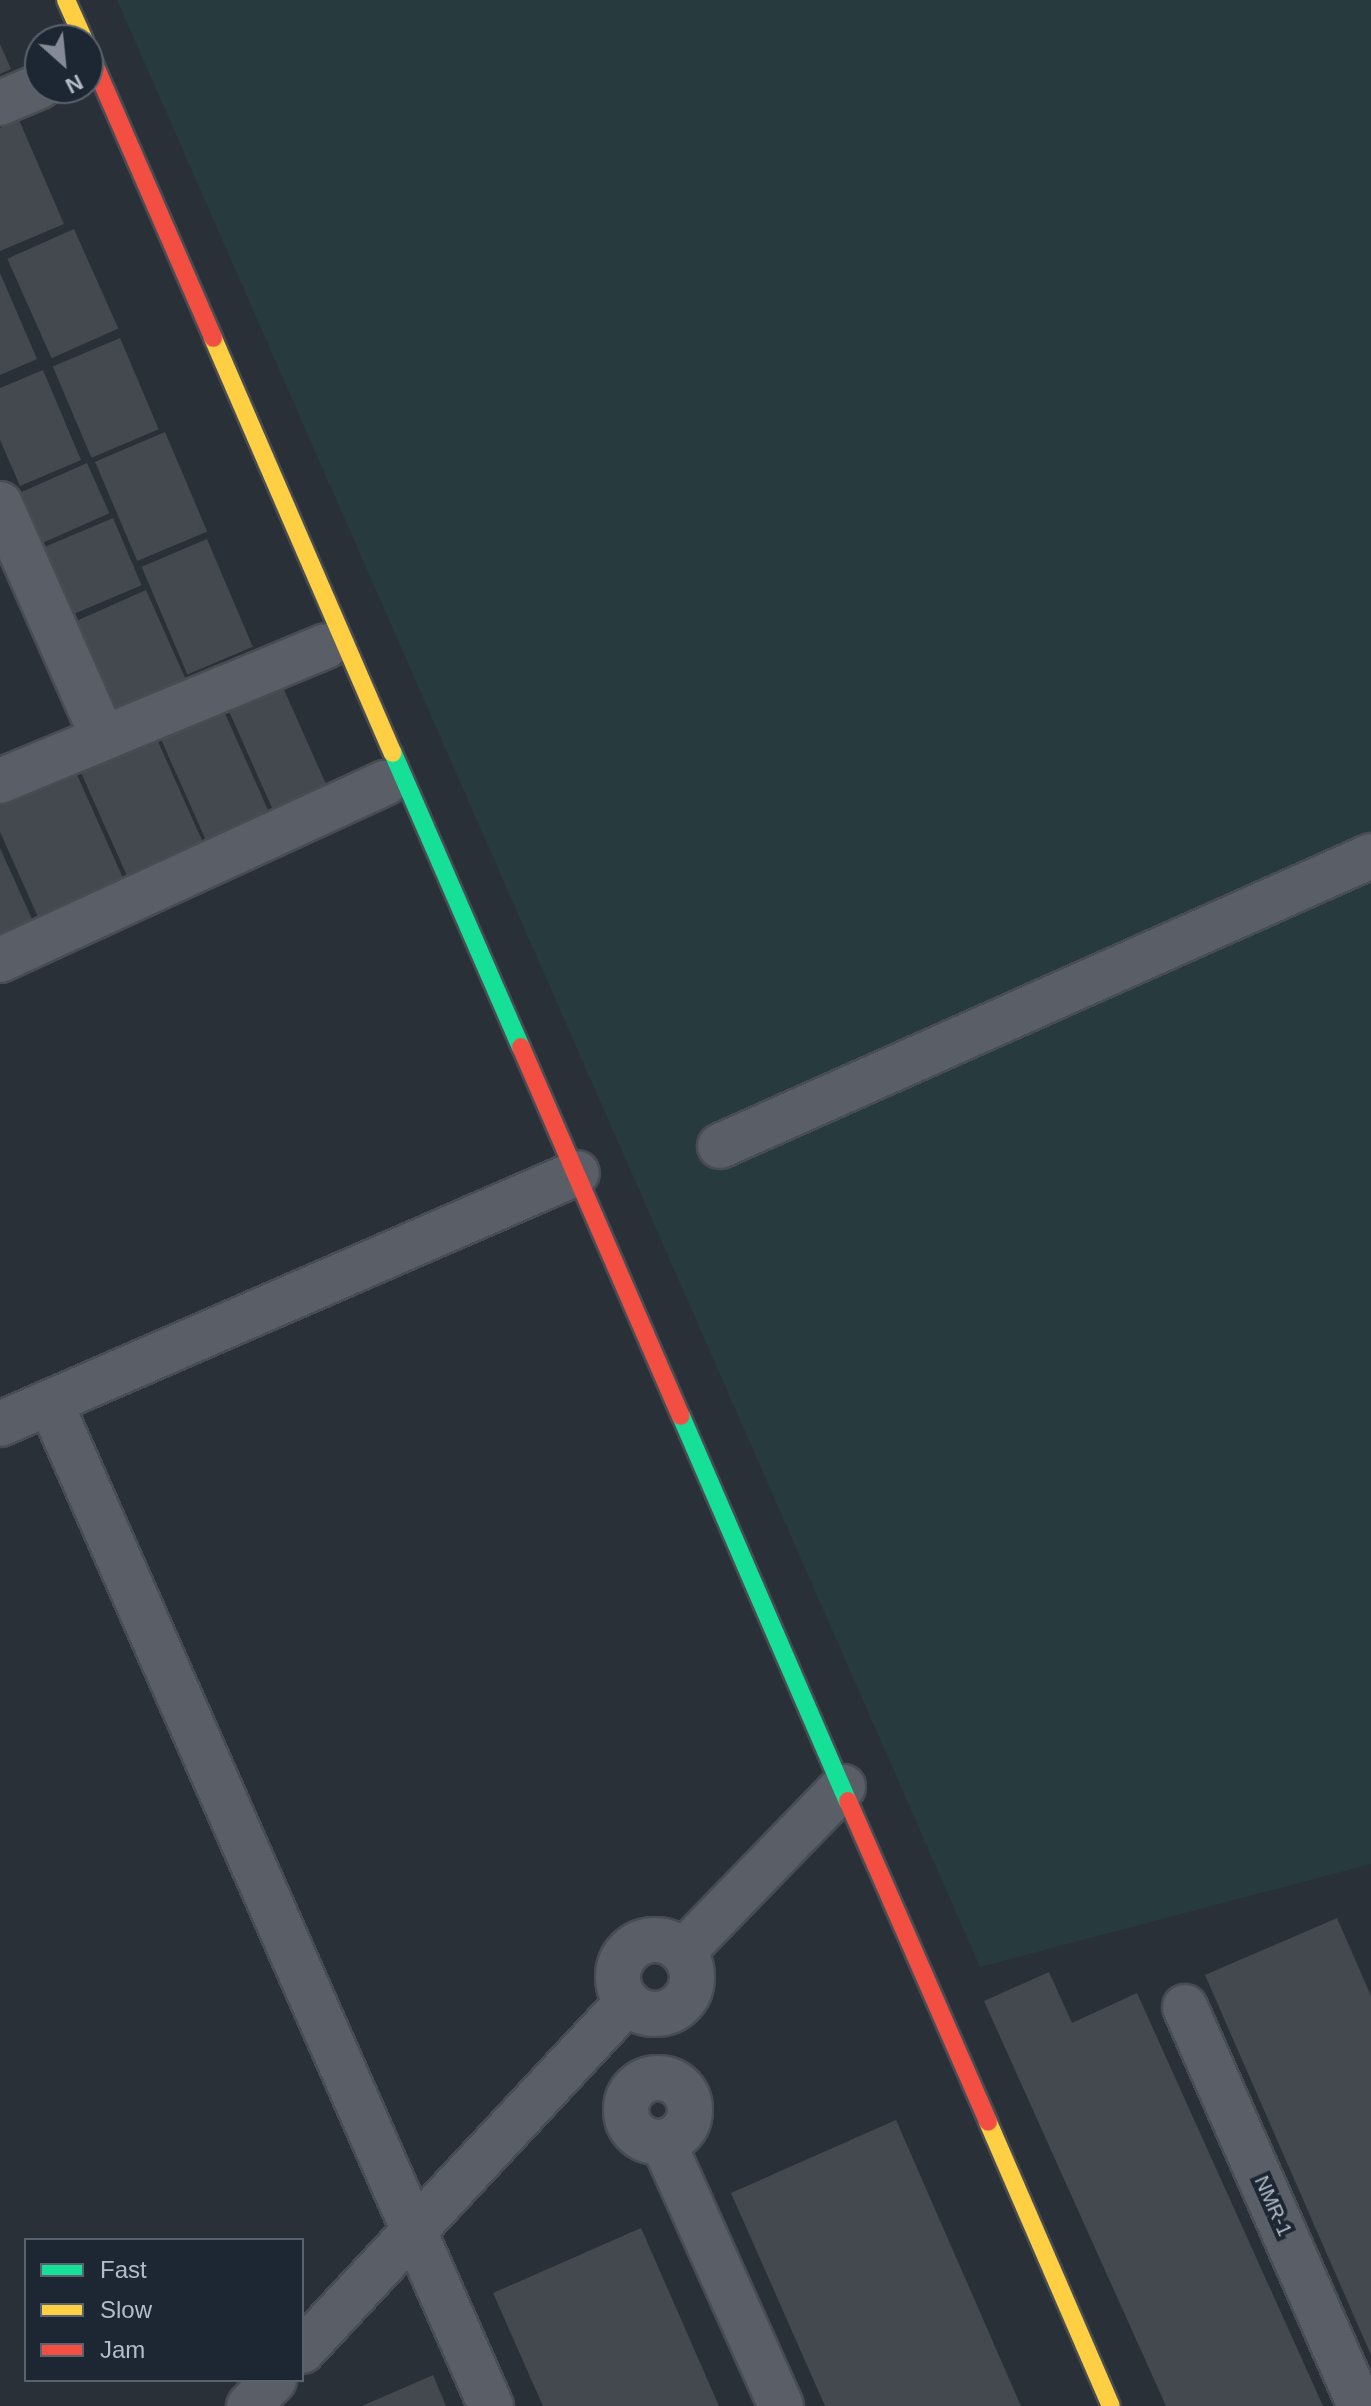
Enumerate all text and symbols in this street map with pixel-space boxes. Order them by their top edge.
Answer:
north arrow [24,24,104,104]
text: N [61,69,87,99]
street label: NMR-1 [1249,2172,1297,2240]
legend [24,2238,304,2382]
text: Fast [100,2256,147,2283]
text: Slow [100,2296,152,2323]
text: Jam [100,2336,145,2363]

